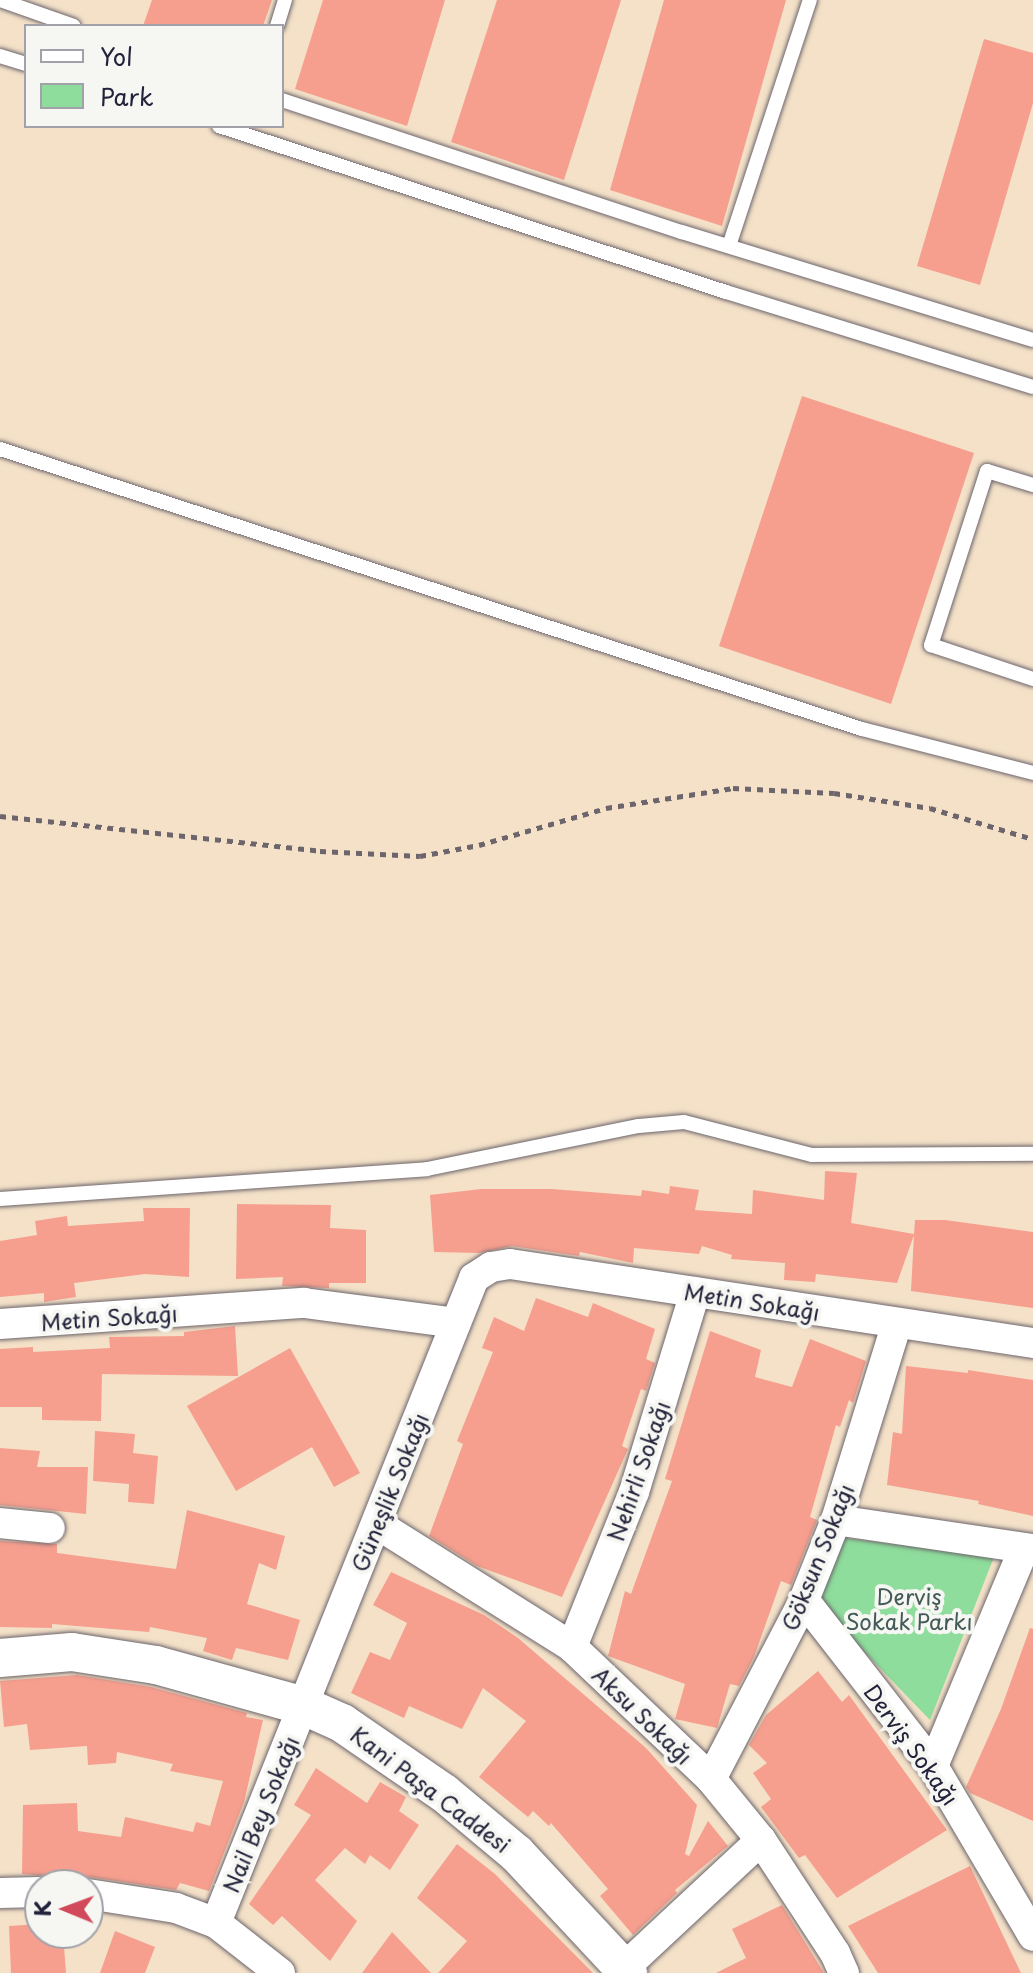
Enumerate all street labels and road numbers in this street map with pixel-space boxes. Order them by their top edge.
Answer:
street label: Metin Sokağı [682,1277,822,1325]
street label: Metin Sokağı [39,1299,179,1335]
street label: Nehirli Sokağı [601,1396,675,1546]
street label: Güneşlik Sokağı [345,1408,433,1576]
street label: Göksun Sokağı [776,1480,858,1634]
street label: Aksu Sokağı [587,1660,699,1770]
street label: Derviş Sokağı [859,1678,965,1810]
street label: Kani Paşa Caddesi [345,1720,517,1858]
street label: Nail Bey Sokağı [217,1732,303,1896]

